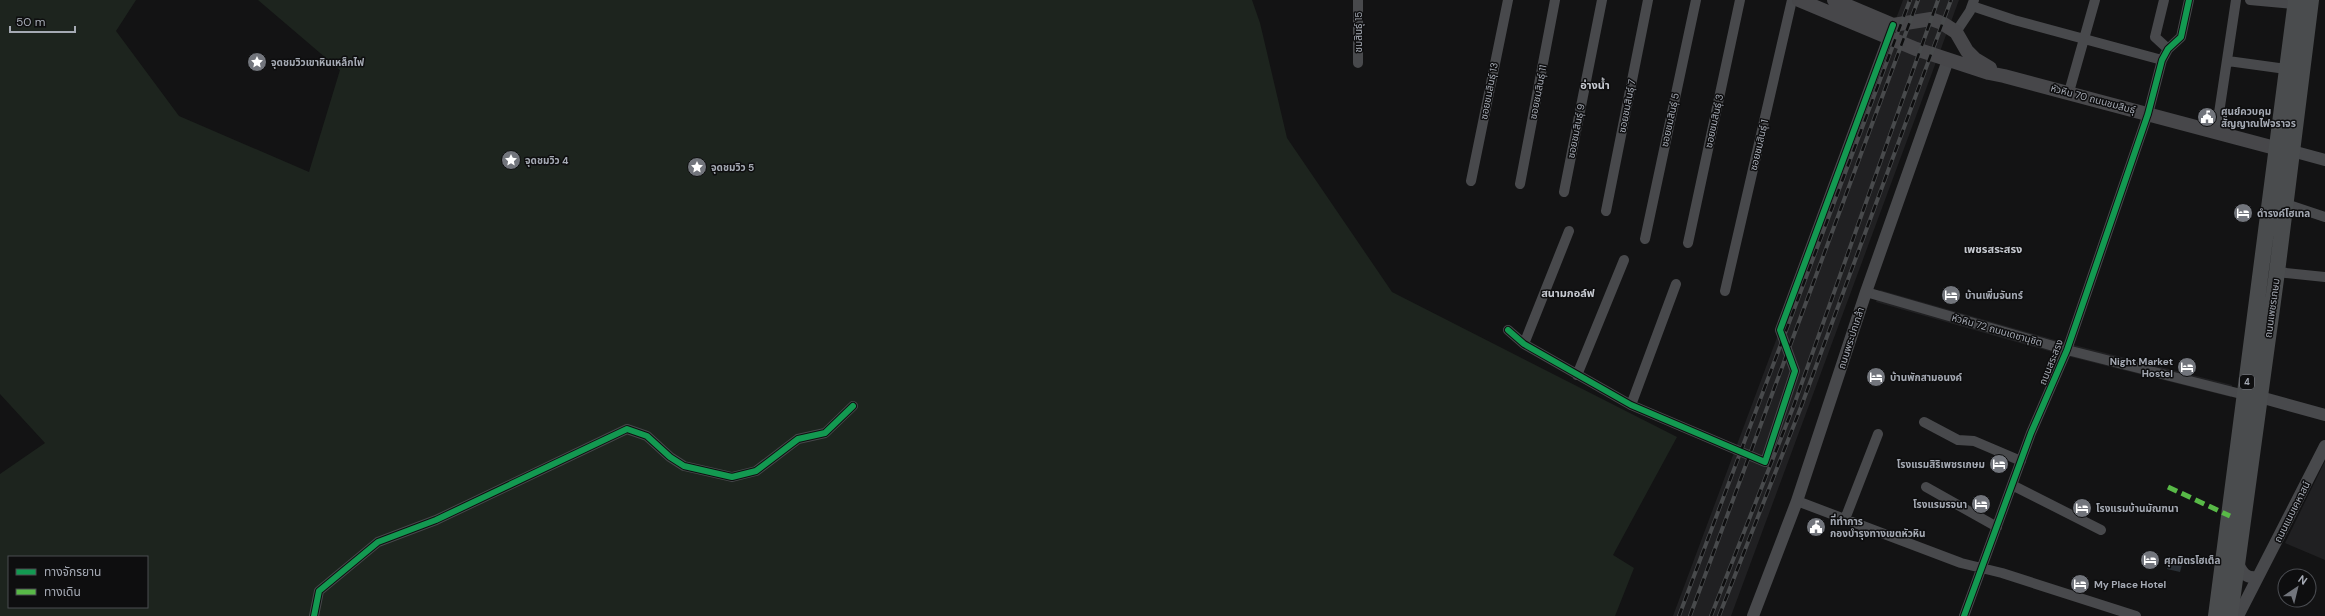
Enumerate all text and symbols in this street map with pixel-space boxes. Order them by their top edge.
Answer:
scale bar [10,8,75,34]
street label: ชมสินธุ์ 15 [1352,12,1365,52]
text: 50 m [16,14,45,30]
place icon: จุดชมวิวเขาหินเหล็กไฟ [246,51,268,73]
place label: จุดชมวิวเขาหินเหล็กไฟ [271,56,365,69]
street label: ซอยชมสินธุ์ 13 [1477,61,1501,121]
street label: ซอยชมสินธุ์ 11 [1526,64,1550,120]
district label: อ่างน้ำ [1580,77,1610,92]
street label: ซอยชมสินธุ์ 7 [1615,78,1639,134]
street label: หัวหิน 70 ถนนชมสินธุ์ [2049,81,2137,117]
street label: ซอยชมสินธุ์ 5 [1658,92,1682,148]
street label: ซอยชมสินธุ์ 3 [1702,93,1726,149]
street label: ซอยชมสินธุ์ 9 [1564,103,1588,159]
place label: ศูนย์ควบคุม สัญญาณไฟจราจร [2221,105,2296,130]
public building icon: ศูนย์ควบคุม สัญญาณไฟจราจร [2196,106,2218,128]
street label: ซอยชมสินธุ์ 1 [1747,118,1771,172]
place icon: จุดชมวิว 4 [500,149,522,171]
place label: จุดชมวิว 4 [525,154,569,167]
place icon: จุดชมวิว 5 [686,156,708,178]
place label: จุดชมวิว 5 [711,161,754,174]
hotel icon: ดำรงค์โฮเทล [2232,202,2254,224]
place label: ดำรงค์โฮเทล [2257,207,2310,220]
district label: เพชรสระสรง [1964,242,2022,256]
street label: ถนนเพชรเกษม [2261,277,2283,339]
hotel icon: บ้านเพิ่มจันทร์ [1940,284,1962,306]
district label: สนามกอล์ฟ [1541,286,1595,300]
place label: บ้านเพิ่มจันทร์ [1965,288,2023,302]
street label: ถนนพระปกเกล้า [1835,305,1867,371]
street label: หัวหิน 72 ถนนเดชานุชิต [1950,311,2044,349]
street label: ถนนสระสรง [2036,337,2066,387]
place label: Night Market Hostel [2110,355,2173,380]
hotel icon: Night Market Hostel [2176,356,2198,378]
hotel icon: บ้านพักสามอนงค์ [1865,366,1887,388]
place label: บ้านพักสามอนงค์ [1890,371,1962,384]
road number: 4 [2240,375,2254,389]
hotel icon: โรงแรมสิริเพชรเกษม [1988,453,2010,475]
place label: โรงแรมสิริเพชรเกษม [1897,458,1985,471]
street label: ถนนแนบเคหาสน์ [2271,479,2313,545]
hotel icon: โรงแรมรจนา [1970,493,1992,515]
hotel icon: โรงแรมบ้านมัณฑนา [2071,497,2093,519]
place label: โรงแรมรจนา [1913,498,1967,511]
place label: โรงแรมบ้านมัณฑนา [2096,502,2179,515]
place label: ที่ทำการ กองบำรุงทางเขตหัวหิน [1830,513,1926,540]
public building icon: ที่ทำการ กองบำรุงทางเขตหัวหิน [1805,516,1827,538]
hotel icon: ศุภมิตรโฮเต็ล [2139,549,2161,571]
place label: ศุภมิตรโฮเต็ล [2164,554,2220,567]
legend [8,556,148,608]
text: ทางจักรยาน [44,564,101,580]
north arrow [2277,568,2317,608]
text: N [2295,572,2310,588]
hotel icon: My Place Hotel [2069,573,2091,595]
place label: My Place Hotel [2094,578,2167,591]
text: ทางเดิน [44,584,81,600]

